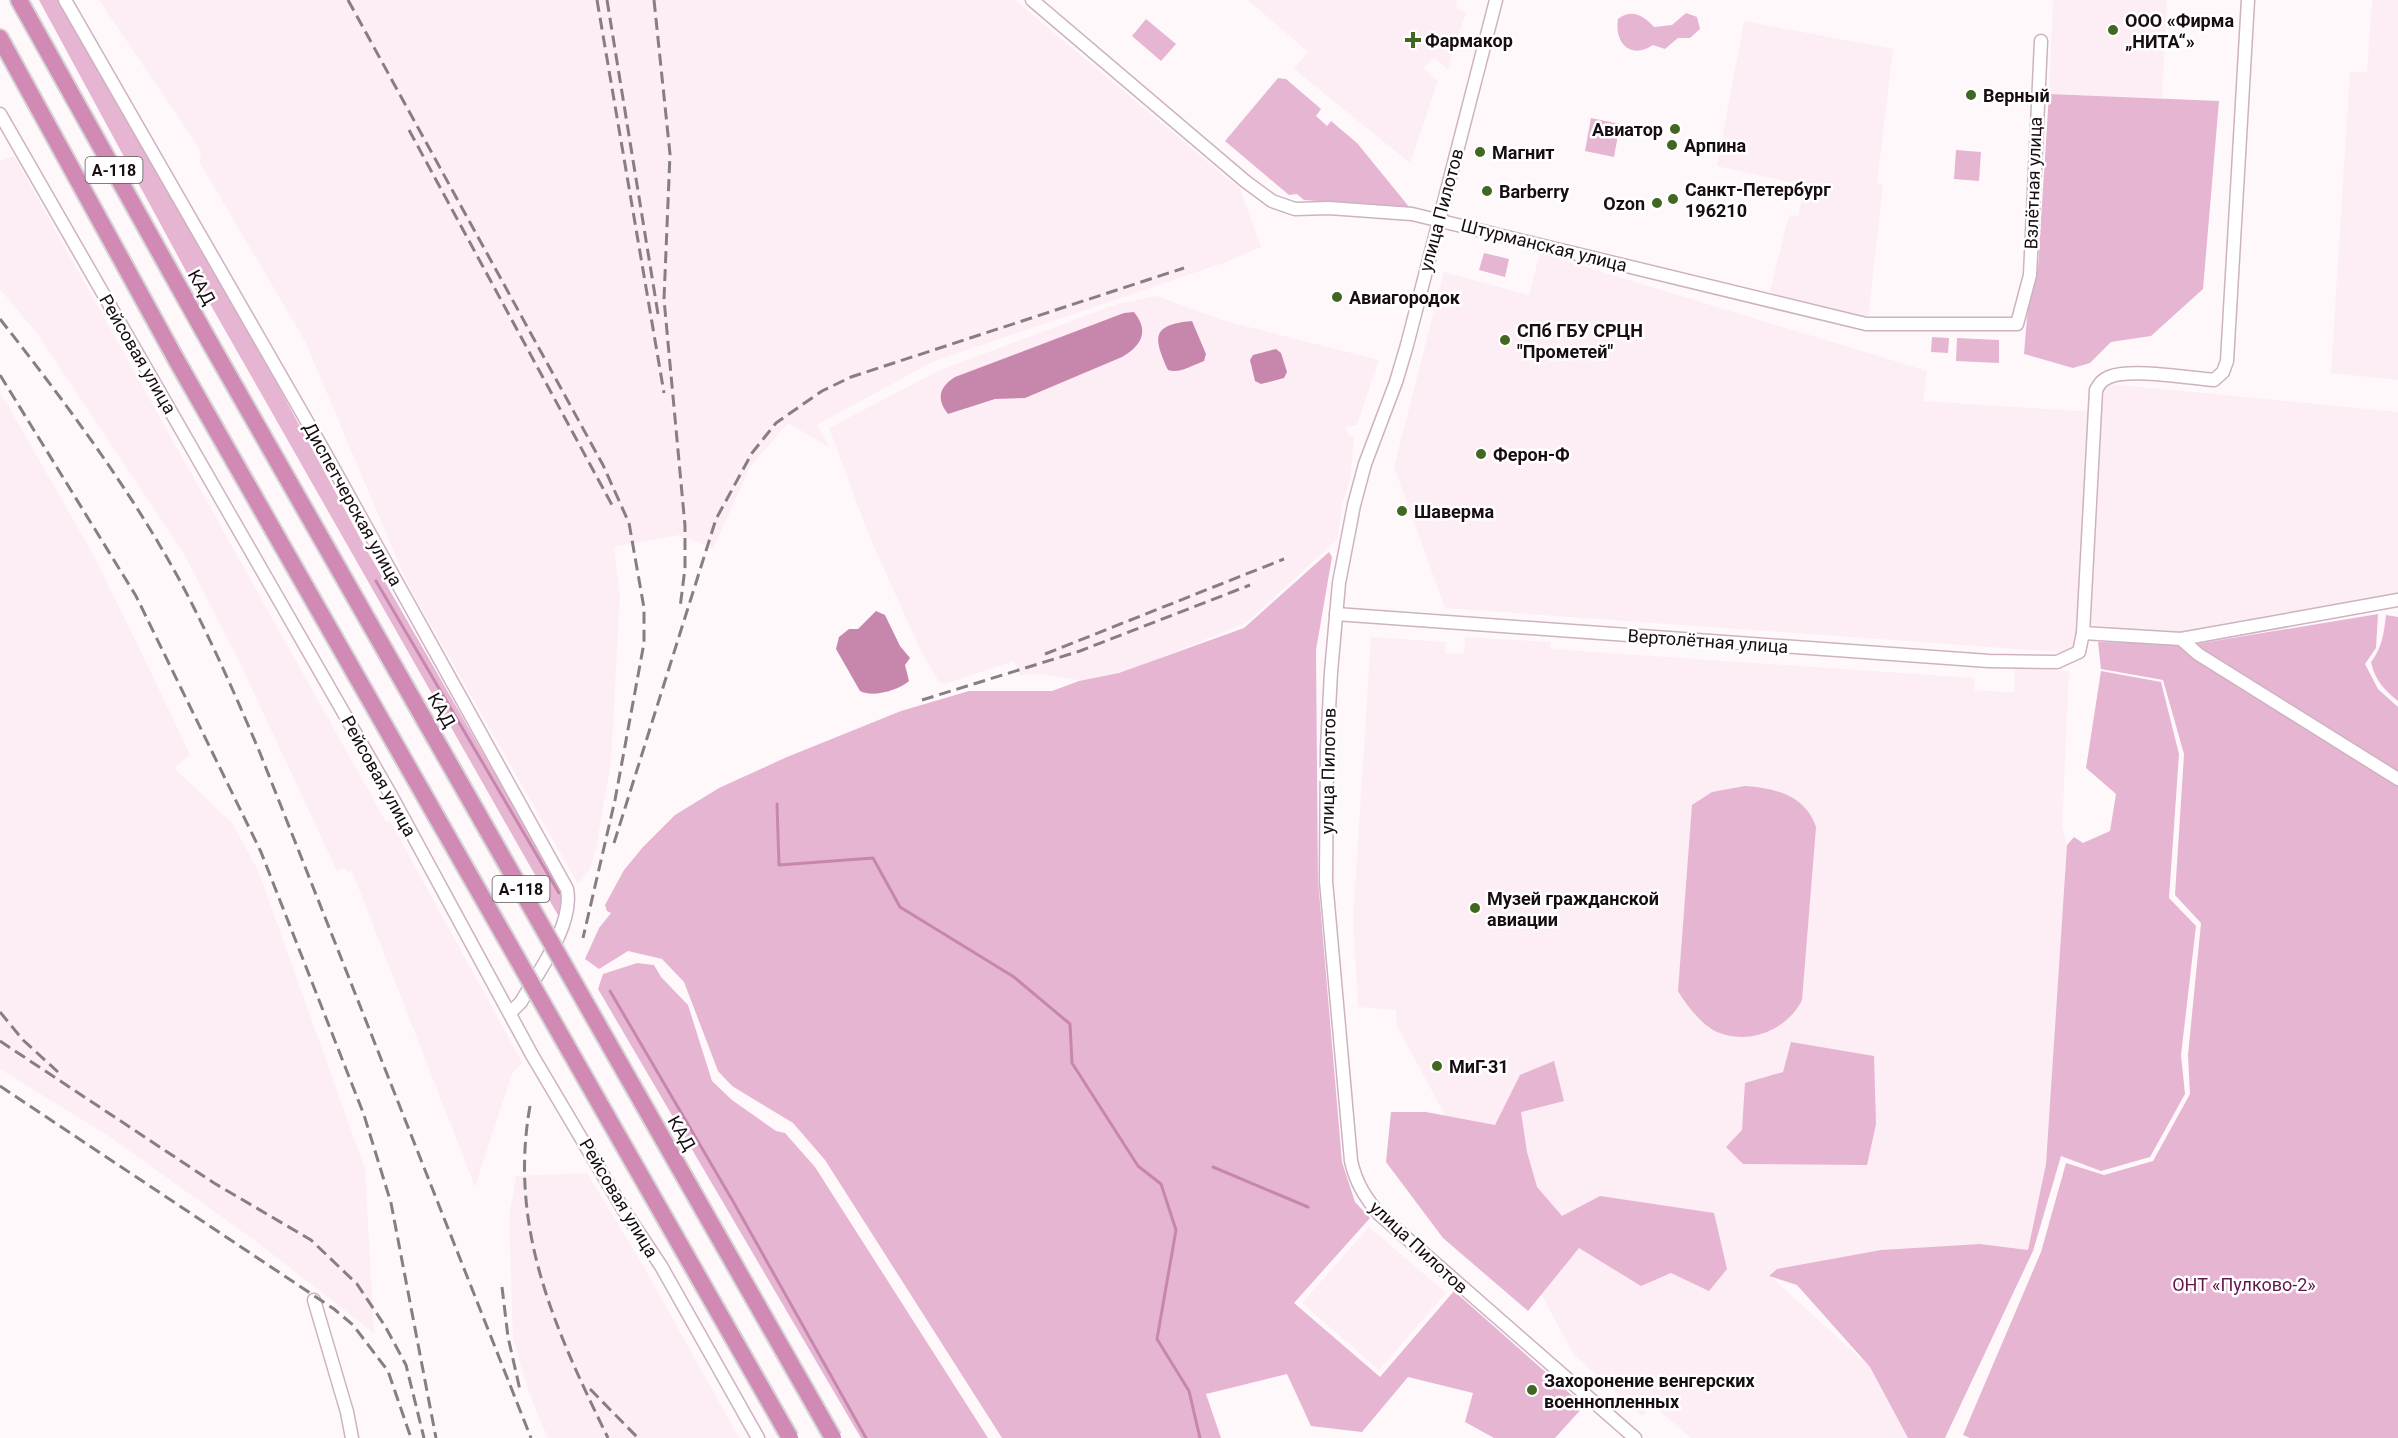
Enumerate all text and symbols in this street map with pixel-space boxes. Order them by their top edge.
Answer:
place label: ООО «Фирма „НИТА“» [2125,10,2234,52]
marker: ООО «Фирма „НИТА“» [2106,23,2120,37]
place label: Фармакор [1425,30,1513,51]
marker: Фармакор [1406,33,1420,47]
place label: Верный [1983,85,2050,106]
marker: Верный [1964,88,1978,102]
street label: Взлётная улица [2020,116,2046,250]
place label: Авиатор [1592,119,1663,140]
marker: Авиатор [1668,122,1682,136]
place label: Арпина [1684,135,1747,156]
marker: Арпина [1665,138,1679,152]
place label: Магнит [1492,142,1555,163]
marker: Магнит [1473,145,1487,159]
street label: улица Пилотов [1414,146,1468,274]
road number: А-118 [86,157,142,183]
place label: Санкт-Петербург 196210 [1685,179,1831,221]
place label: Barberry [1499,181,1570,202]
marker: Barberry [1480,184,1494,198]
marker: Санкт-Петербург 196210 [1666,192,1680,206]
place label: Ozon [1603,193,1645,214]
marker: Ozon [1650,196,1664,210]
street label: Штурманская улица [1459,214,1629,276]
street label: КАД [184,266,220,309]
place label: Авиагородок [1349,287,1461,308]
street label: Рейсовая улица [95,290,181,418]
marker: Авиагородок [1330,290,1344,304]
place label: СПб ГБУ СРЦН "Прометей" [1517,320,1643,362]
marker: СПб ГБУ СРЦН "Прометей" [1498,333,1512,347]
street label: Диспетчерская улица [299,418,407,590]
place label: Ферон-Ф [1493,444,1570,465]
marker: Ферон-Ф [1474,447,1488,461]
place label: Шаверма [1414,501,1495,522]
marker: Шаверма [1395,504,1409,518]
street label: Вертолётная улица [1627,625,1789,657]
street label: КАД [424,689,461,732]
street label: улица Пилотов [1316,708,1340,834]
street label: Рейсовая улица [337,712,421,840]
road number: А-118 [492,876,550,902]
place label: Музей гражданской авиации [1487,888,1659,930]
marker: Музей гражданской авиации [1468,901,1482,915]
place label: МиГ-31 [1449,1056,1509,1077]
marker: МиГ-31 [1430,1059,1444,1073]
street label: КАД [664,1112,701,1155]
street label: Рейсовая улица [575,1135,663,1261]
street label: улица Пилотов [1366,1196,1472,1298]
park label: ОНТ «Пулково-2» [2172,1274,2316,1295]
place label: Захоронение венгерских военнопленных [1544,1370,1756,1412]
marker: Захоронение венгерских военнопленных [1525,1383,1539,1397]

